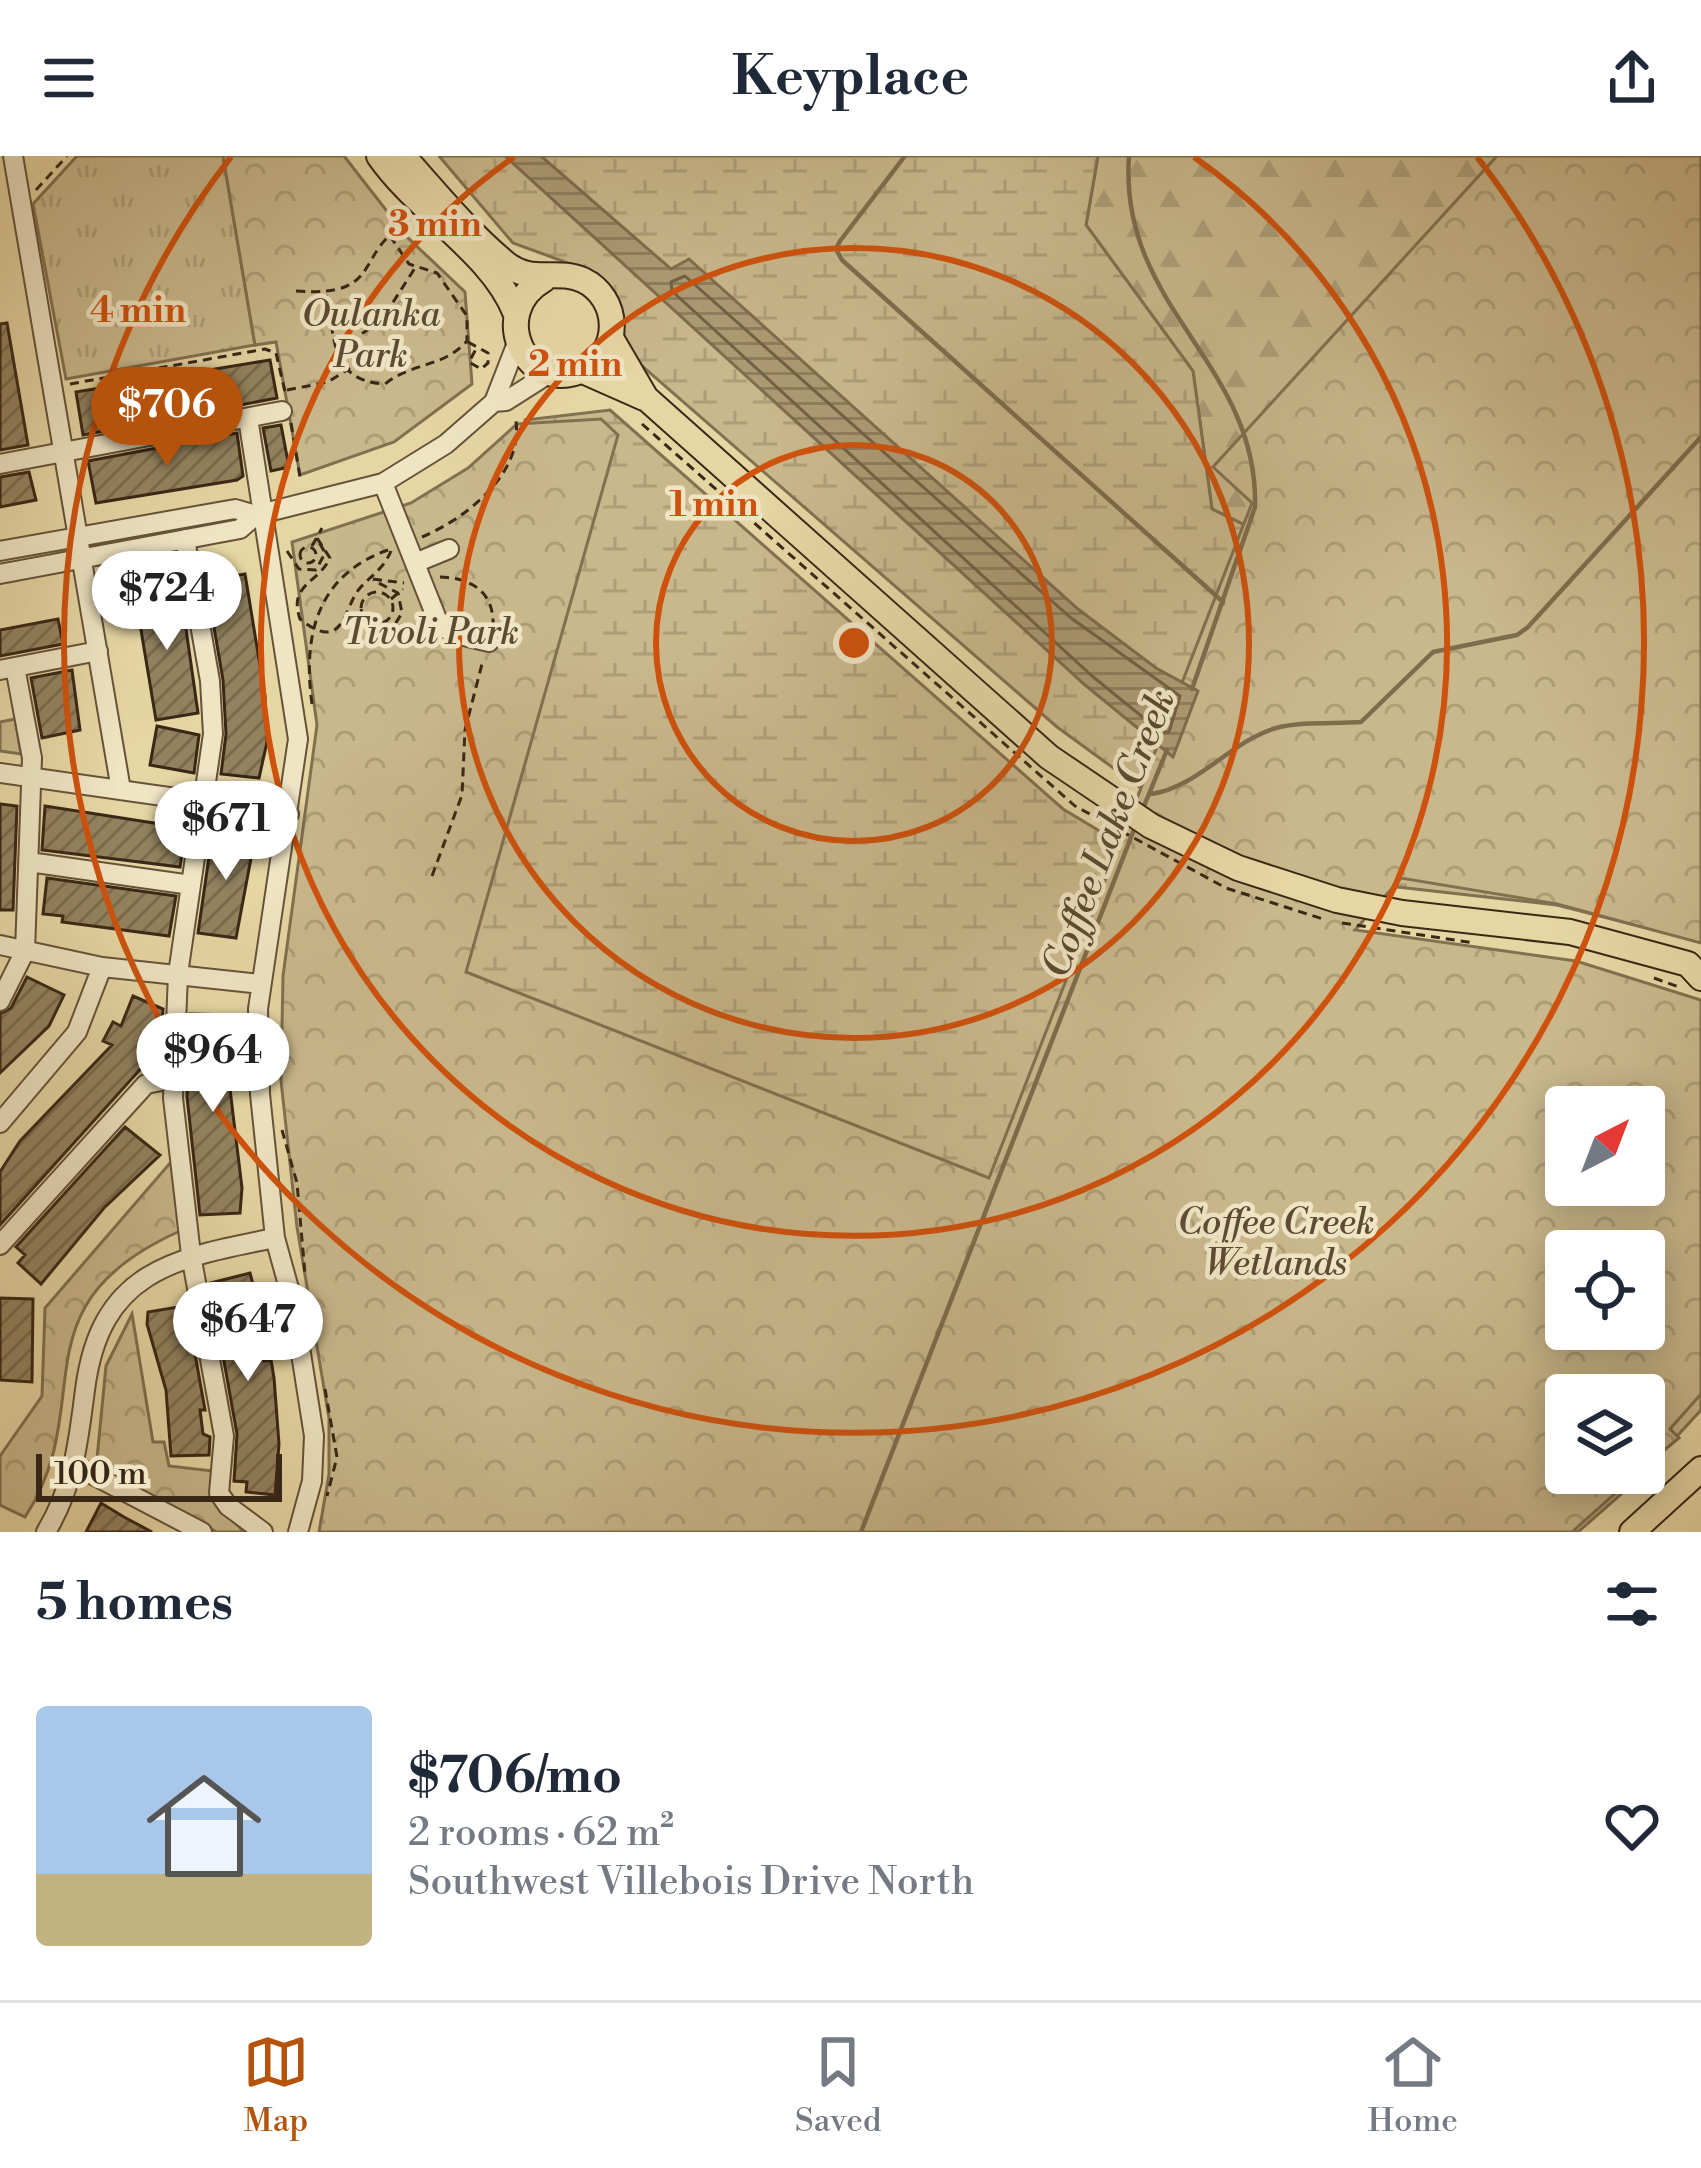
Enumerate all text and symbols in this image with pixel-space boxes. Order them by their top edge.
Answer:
text: Keyplace [732,44,969,112]
icon: menu [36,45,102,111]
icon: share [1599,45,1665,111]
text: 3 min [388,203,482,248]
text: 4 min [90,289,186,334]
park label: Oulanka Park [302,293,441,379]
text: 2 min [528,343,622,388]
pin: $706 [96,367,238,469]
text: $706 [118,381,216,430]
text: 1 min [669,483,759,528]
pin: $724 [96,551,238,653]
text: $724 [119,565,215,614]
park label: Tivoli Park [343,611,519,656]
centre of rings [833,622,875,664]
water label: Coffee Lake Creek [1032,683,1187,985]
pin: $671 [155,781,297,883]
text: $671 [182,795,270,844]
pin: $964 [142,1013,284,1115]
text: $964 [163,1027,263,1076]
north arrow [1545,1086,1665,1206]
map controls [1545,1086,1665,1494]
park label: Coffee Creek Wetlands [1177,1201,1375,1287]
button: locate [1545,1230,1665,1350]
pin: $647 [177,1282,319,1384]
text: $647 [200,1296,296,1345]
button: layers [1545,1374,1665,1494]
scale bar [36,1448,282,1501]
text: 100 m [54,1454,147,1495]
icon: filters [1599,1571,1665,1637]
text: 5 homes [36,1572,233,1636]
text: $706/mo [408,1745,622,1809]
icon: home [132,1754,276,1898]
icon: heart [1599,1793,1665,1859]
text: 2 rooms · 62 m² [408,1809,674,1858]
text: Southwest Villebois Drive North [408,1858,974,1907]
tab: Map [243,2029,309,2142]
tab: Saved [795,2029,882,2142]
tab: Home [1367,2029,1458,2142]

